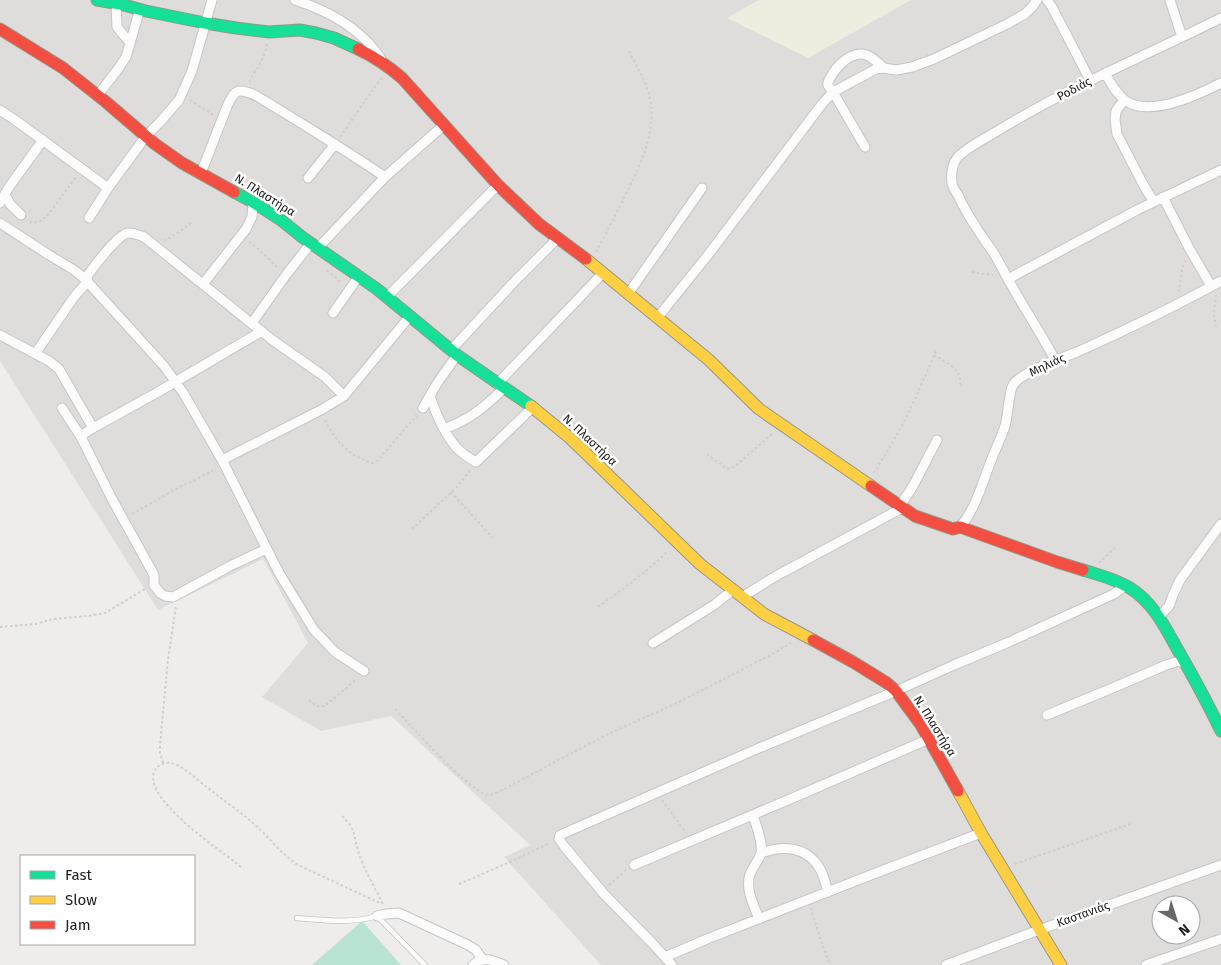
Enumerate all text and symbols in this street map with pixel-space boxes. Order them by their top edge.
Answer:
street label: Ροδιάς [1055,74,1094,104]
street label: Ν. Πλαστήρα [232,171,298,219]
street label: Μηλιάς [1027,350,1068,379]
street label: Ν. Πλαστήρα [560,411,620,469]
street label: Ν. Πλαστήρα [911,693,959,759]
legend [20,855,195,945]
text: Fast [65,866,92,884]
text: Slow [65,891,97,909]
north arrow [1151,895,1201,945]
street label: Καστανιάς [1055,898,1112,930]
text: Jam [65,916,91,934]
text: N [1175,920,1193,939]

